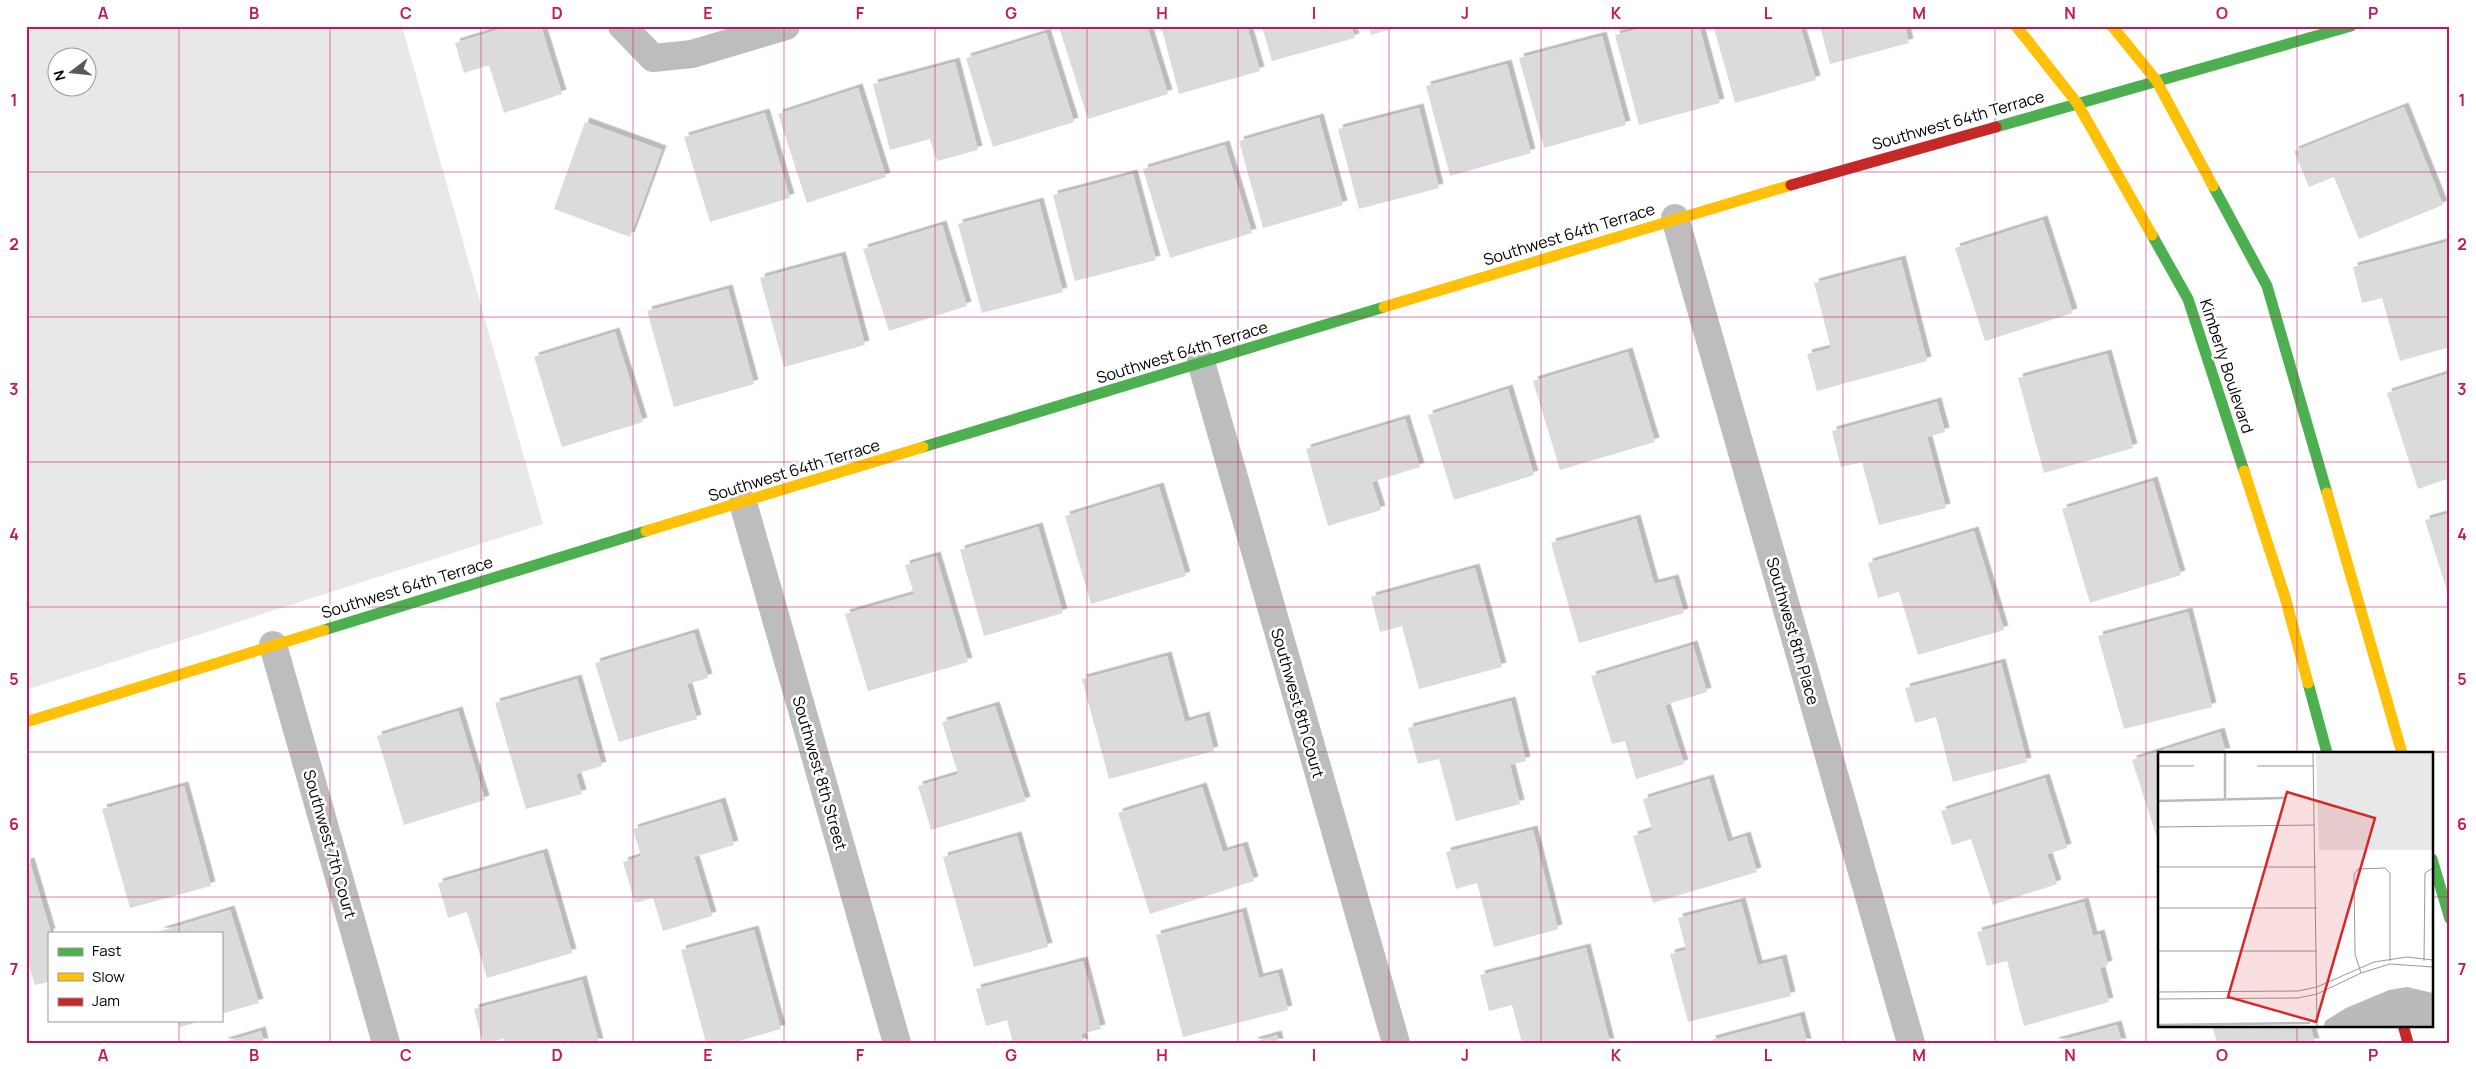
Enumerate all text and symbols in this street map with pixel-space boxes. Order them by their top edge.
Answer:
text: A [98,2,109,24]
text: B [249,2,259,24]
text: C [400,2,412,24]
text: D [551,2,563,24]
text: E [703,2,713,24]
text: F [856,2,865,24]
text: G [1005,2,1017,24]
text: H [1156,2,1168,24]
text: I [1312,2,1316,24]
text: J [1461,2,1469,24]
text: K [1611,2,1622,24]
text: L [1764,2,1773,24]
text: M [1912,2,1926,24]
text: N [2064,2,2076,24]
text: O [2216,2,2228,24]
text: P [2368,2,2378,24]
north arrow [48,48,98,98]
text: N [49,68,70,83]
street label: Southwest 64th Terrace [1869,85,2047,155]
text: 1 [10,89,18,111]
text: 1 [2458,89,2466,111]
street label: Southwest 64th Terrace [1481,197,1657,271]
text: 2 [9,233,19,255]
text: 2 [2457,233,2467,255]
street label: Kimberly Boulevard [2195,296,2259,436]
street label: Southwest 64th Terrace [1094,315,1270,389]
text: 3 [9,378,19,400]
text: 3 [2457,378,2467,400]
street label: Southwest 64th Terrace [706,433,882,507]
text: 4 [9,523,19,545]
text: 4 [2457,523,2467,545]
street label: Southwest 64th Terrace [319,550,495,624]
street label: Southwest 8th Place [1761,555,1825,707]
street label: Southwest 8th Court [1266,625,1330,781]
text: 5 [9,668,19,690]
text: 5 [2457,668,2467,690]
street label: Southwest 8th Street [787,693,853,853]
inset map [2158,752,2434,1026]
street label: Southwest 7th Court [298,767,362,921]
text: 6 [9,813,19,835]
text: 6 [2457,813,2467,835]
legend [48,932,222,1022]
text: Fast [92,940,121,961]
text: 7 [10,958,18,980]
text: 7 [2458,958,2466,980]
text: Slow [92,966,125,987]
text: Jam [92,990,120,1011]
text: A [98,1044,109,1066]
text: B [249,1044,259,1066]
text: C [400,1044,412,1066]
text: D [551,1044,563,1066]
text: E [703,1044,713,1066]
text: F [856,1044,865,1066]
text: G [1005,1044,1017,1066]
text: H [1156,1044,1168,1066]
text: I [1312,1044,1316,1066]
text: J [1461,1044,1469,1066]
text: K [1611,1044,1622,1066]
text: L [1764,1044,1773,1066]
text: M [1912,1044,1926,1066]
text: N [2064,1044,2076,1066]
text: O [2216,1044,2228,1066]
text: P [2368,1044,2378,1066]

